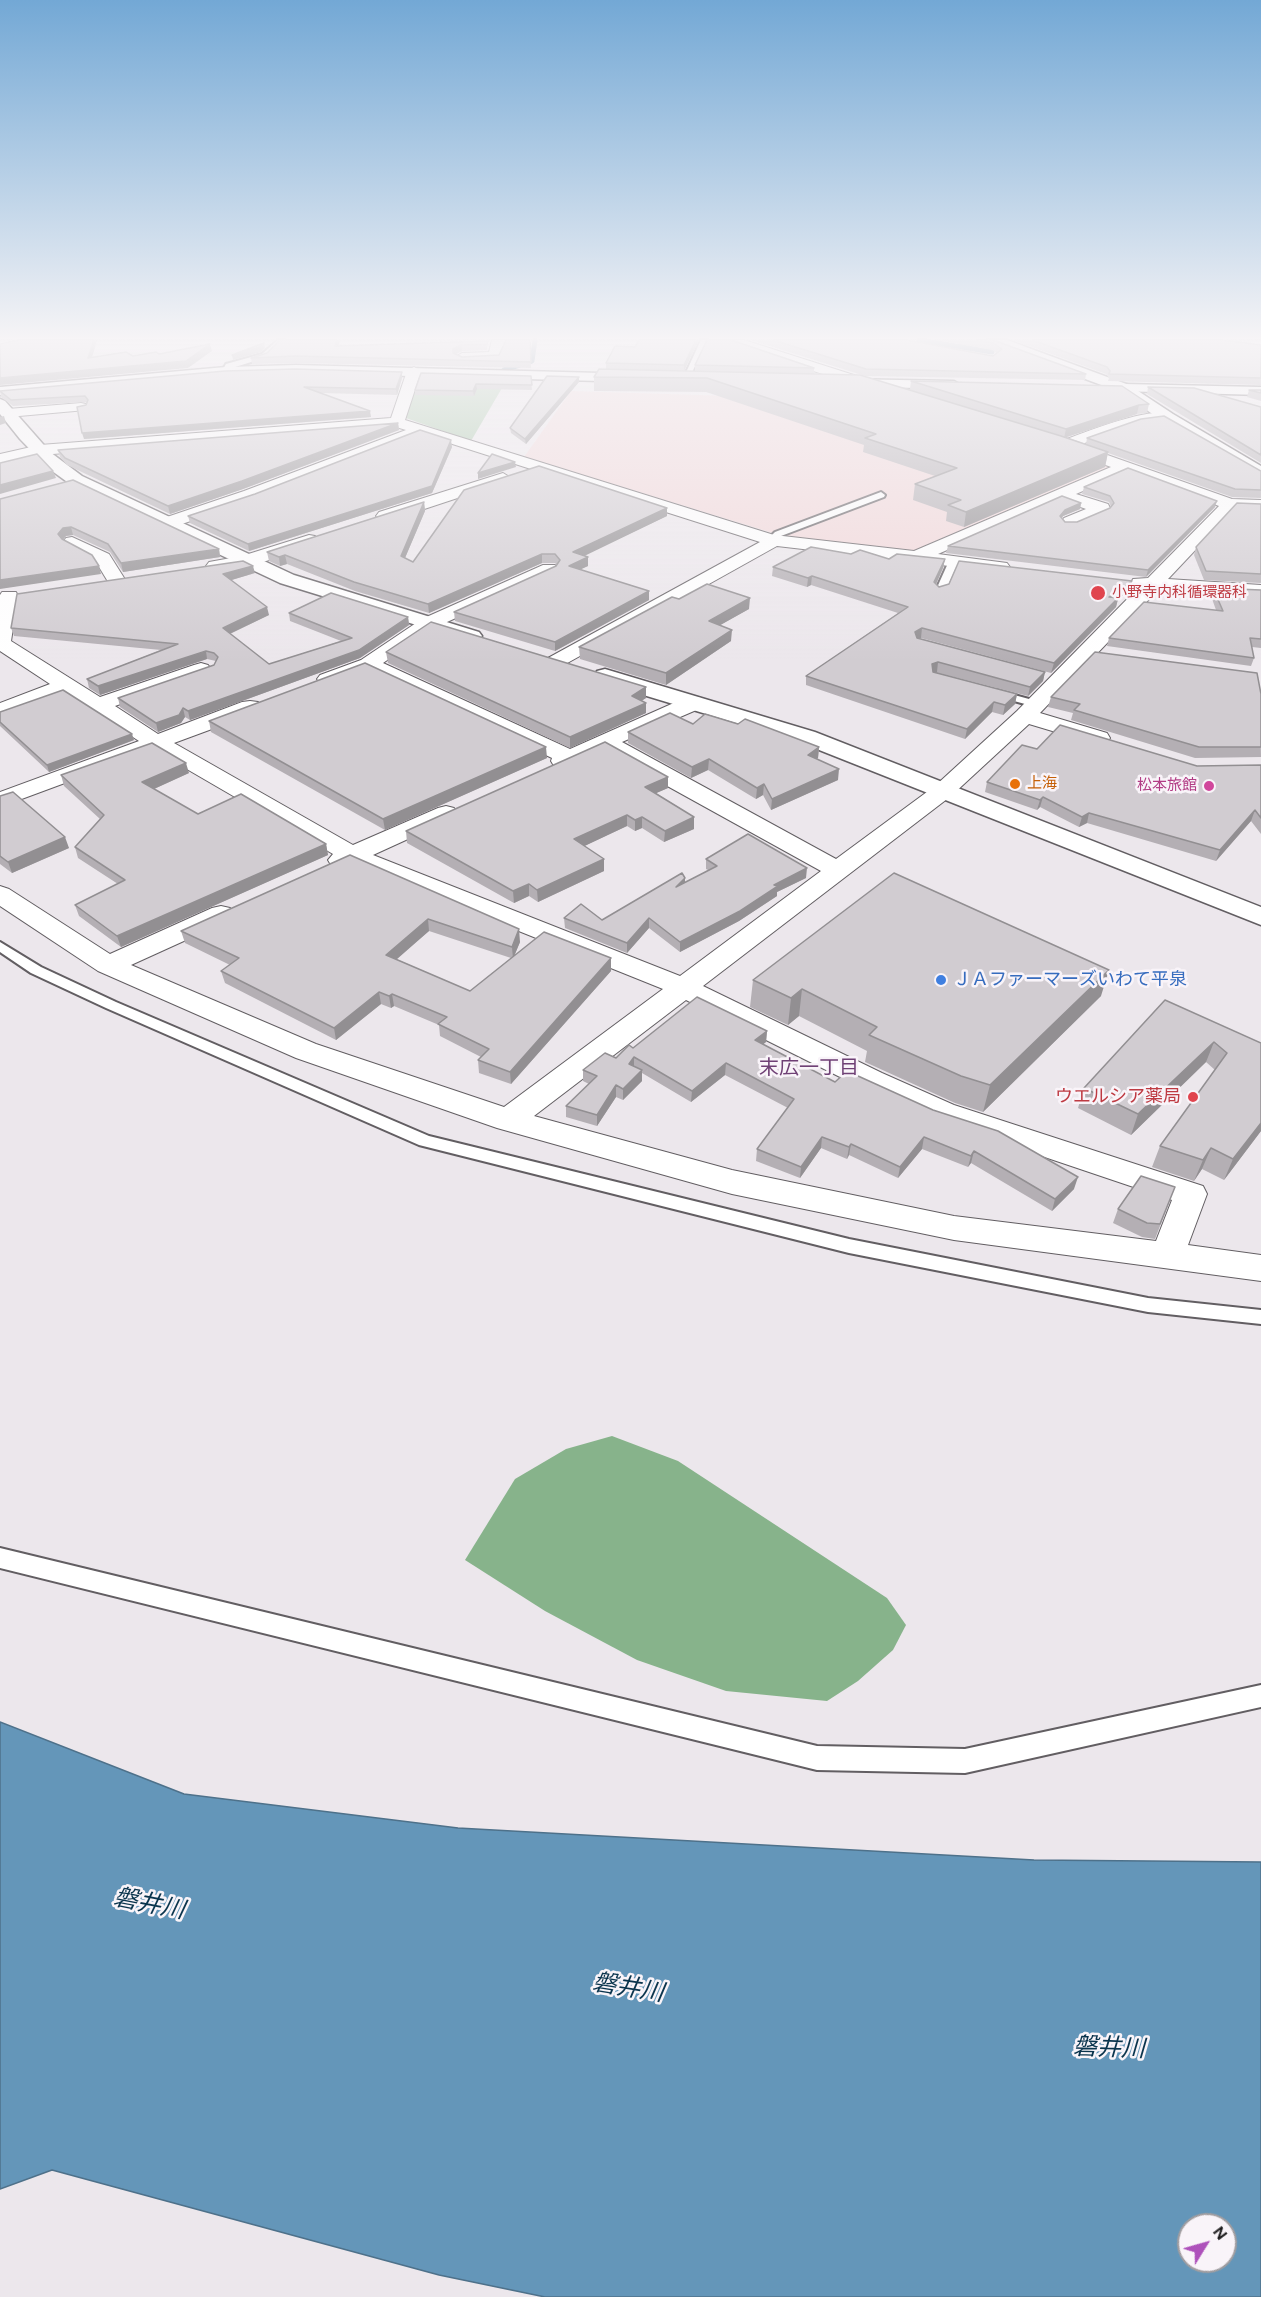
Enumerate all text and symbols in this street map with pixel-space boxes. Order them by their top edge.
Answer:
marker: 小野寺内科循環器科 [1089,584,1107,602]
place label: 小野寺内科循環器科 [1112,584,1247,602]
place label: 上海 [1027,775,1057,793]
marker: 上海 [1008,777,1022,791]
place label: 松本旅館 [1137,777,1197,795]
marker: 松本旅館 [1202,779,1216,793]
place label: ＪＡファーマーズいわて平泉 [953,969,1187,991]
marker: ＪＡファーマーズいわて平泉 [934,973,948,987]
district label: 末広一丁目 [759,1057,859,1081]
place label: ウエルシア薬局 [1055,1086,1181,1108]
marker: ウエルシア薬局 [1186,1090,1200,1104]
water label: 磐井川 [111,1884,187,1926]
water label: 磐井川 [590,1969,666,2009]
water label: 磐井川 [1073,2033,1145,2065]
north arrow [1177,2213,1237,2273]
text: N [1208,2222,1232,2244]

